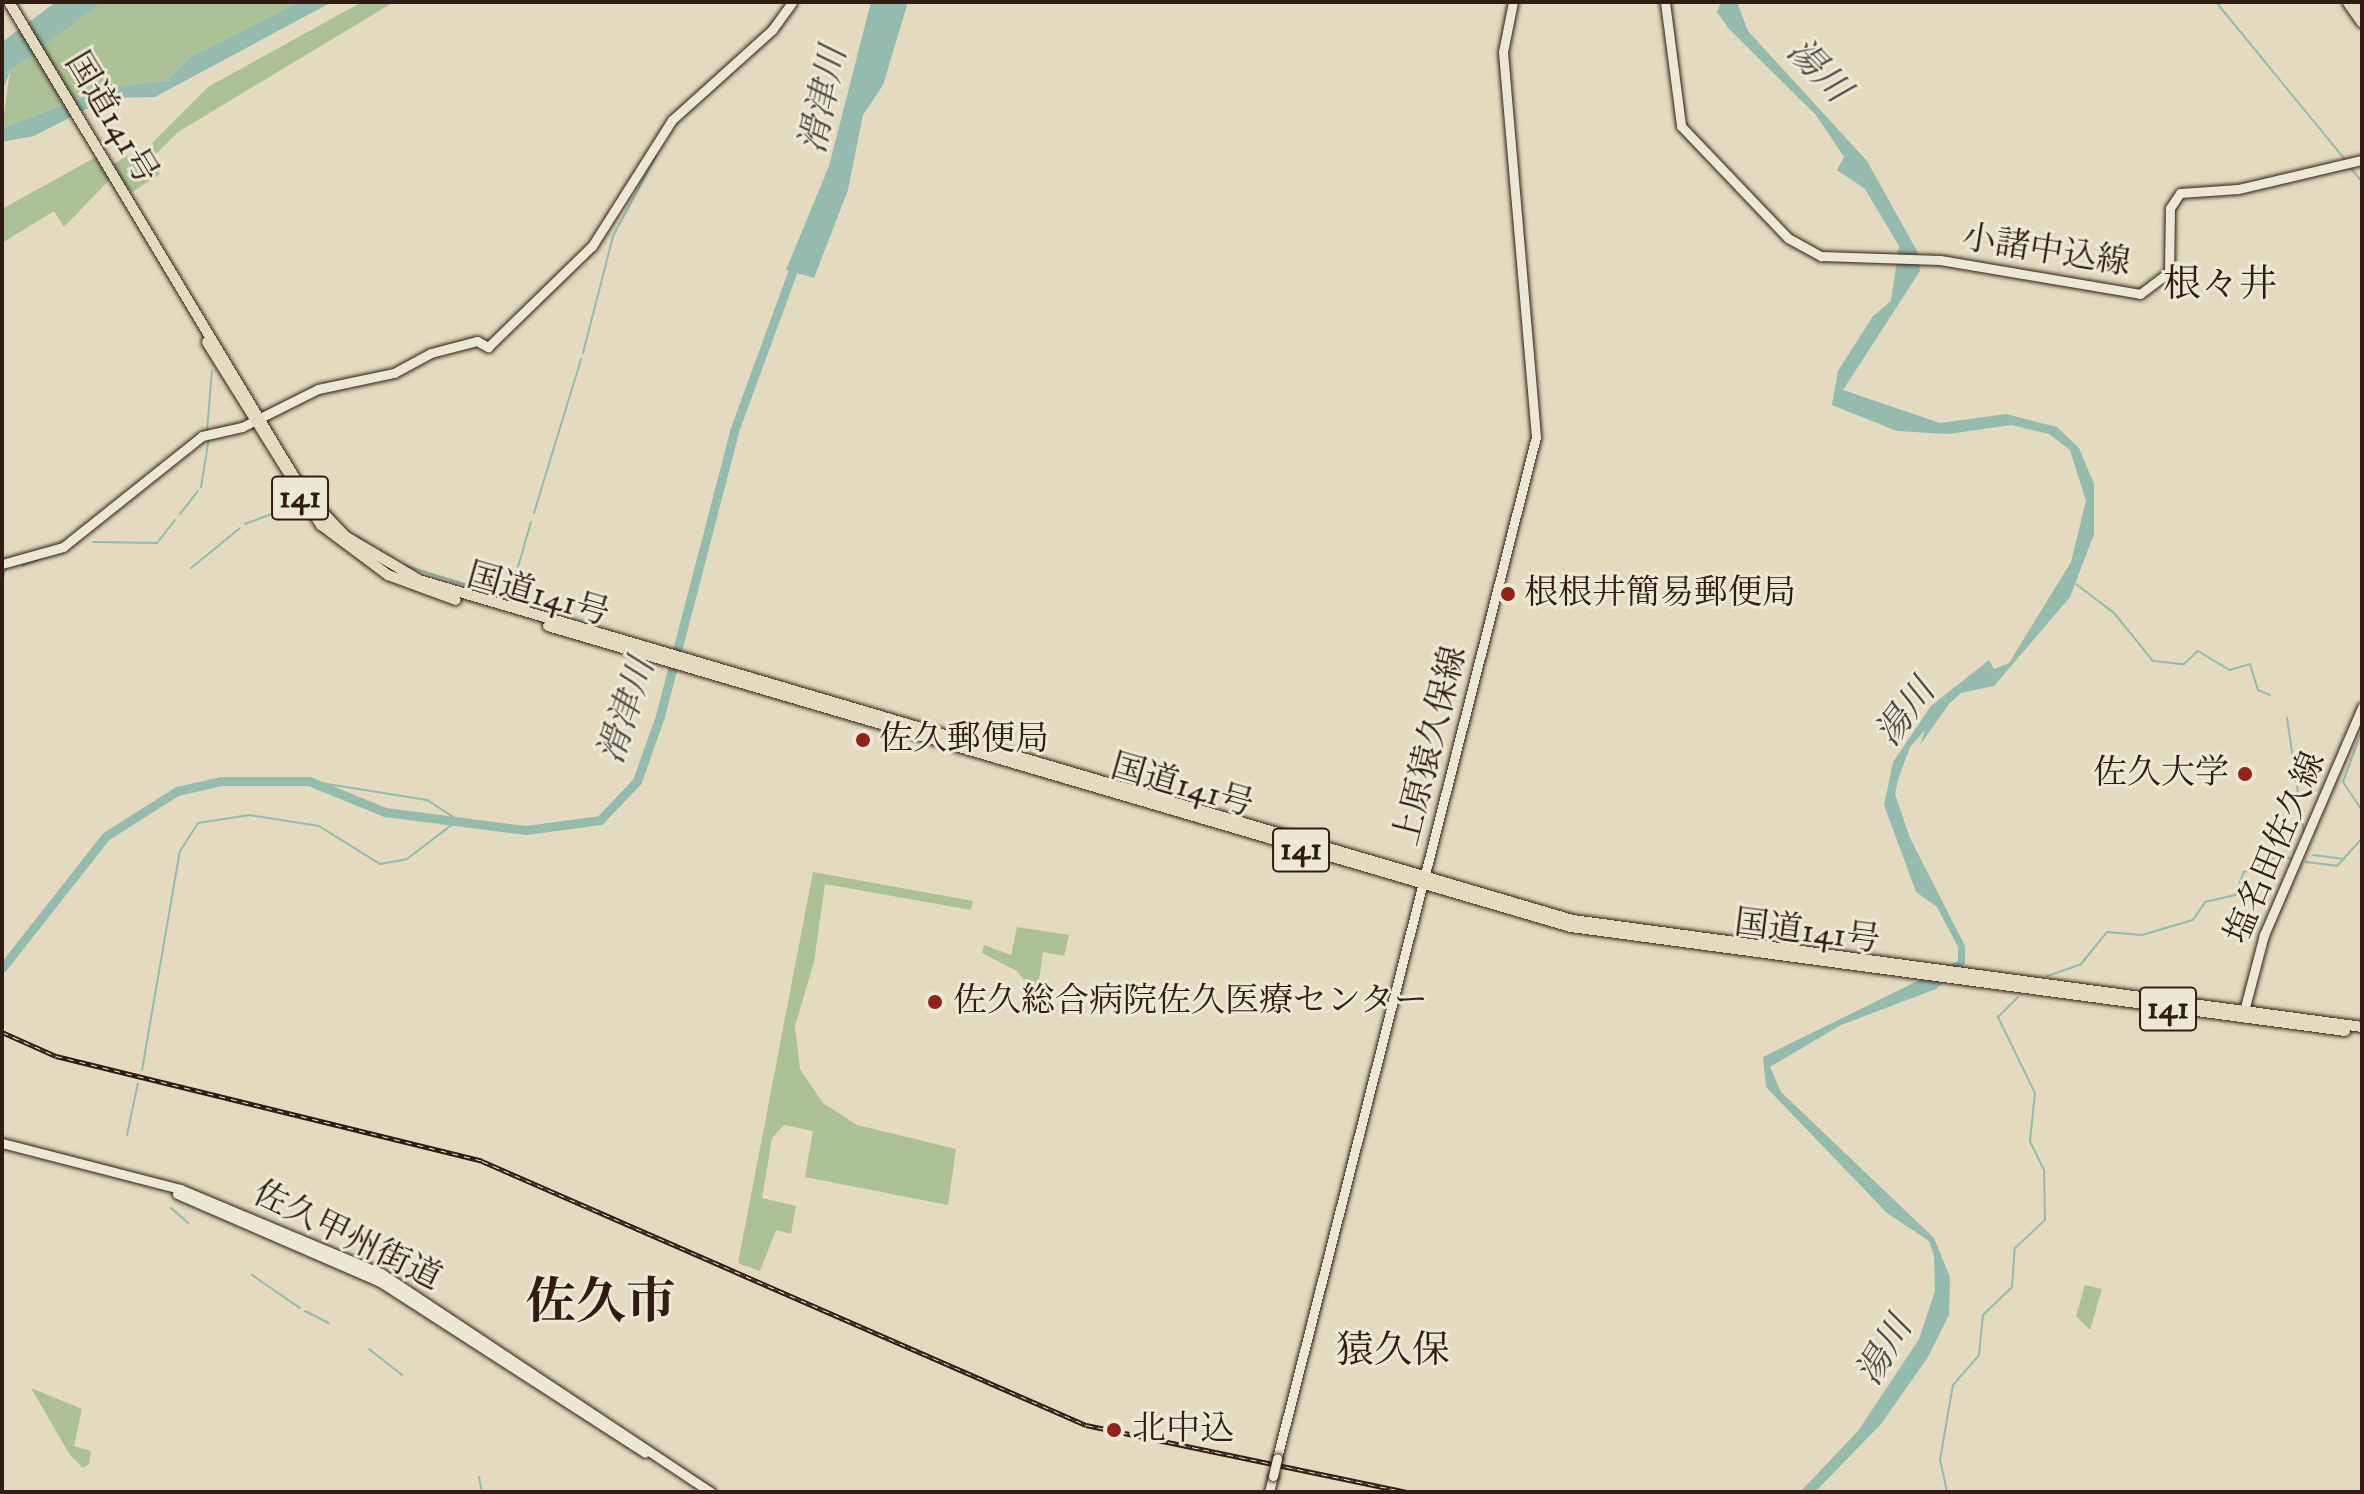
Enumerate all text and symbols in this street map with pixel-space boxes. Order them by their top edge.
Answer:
water label: 湯川 [1777,30,1859,112]
water label: 滑津川 [792,43,856,157]
street label: 国道141号 [56,45,166,191]
street label: 小諸中込線 [1959,218,2133,284]
district label: 根々井 [2163,263,2277,309]
road number: 141 [270,470,330,526]
street label: 国道141号 [462,555,614,635]
place label: 根根井簡易郵便局 [1524,574,1796,614]
marker: 根根井簡易郵便局 [1499,585,1517,603]
street label: 上原猿久保線 [1387,642,1475,850]
water label: 滑津川 [590,653,664,769]
water label: 湯川 [1867,671,1945,755]
place label: 佐久郵便局 [879,720,1049,760]
marker: 佐久郵便局 [854,731,872,749]
street label: 国道141号 [1106,746,1258,826]
street label: 塩名田佐久線 [2217,746,2335,950]
place label: 佐久大学 [2093,754,2229,794]
marker: 佐久大学 [2236,765,2254,783]
road number: 141 [1271,822,1331,878]
street label: 国道141号 [1732,903,1882,961]
road number: 141 [2138,981,2198,1037]
place label: 佐久総合病院佐久医療センター [953,982,1429,1022]
marker: 佐久総合病院佐久医療センター [924,991,946,1013]
street label: 佐久甲州街道 [246,1173,448,1299]
district label: 佐久市 [526,1274,676,1334]
water label: 湯川 [1848,1309,1922,1393]
district label: 猿久保 [1336,1329,1450,1375]
place label: 北中込 [1132,1410,1234,1450]
marker: 北中込 [1103,1419,1125,1441]

